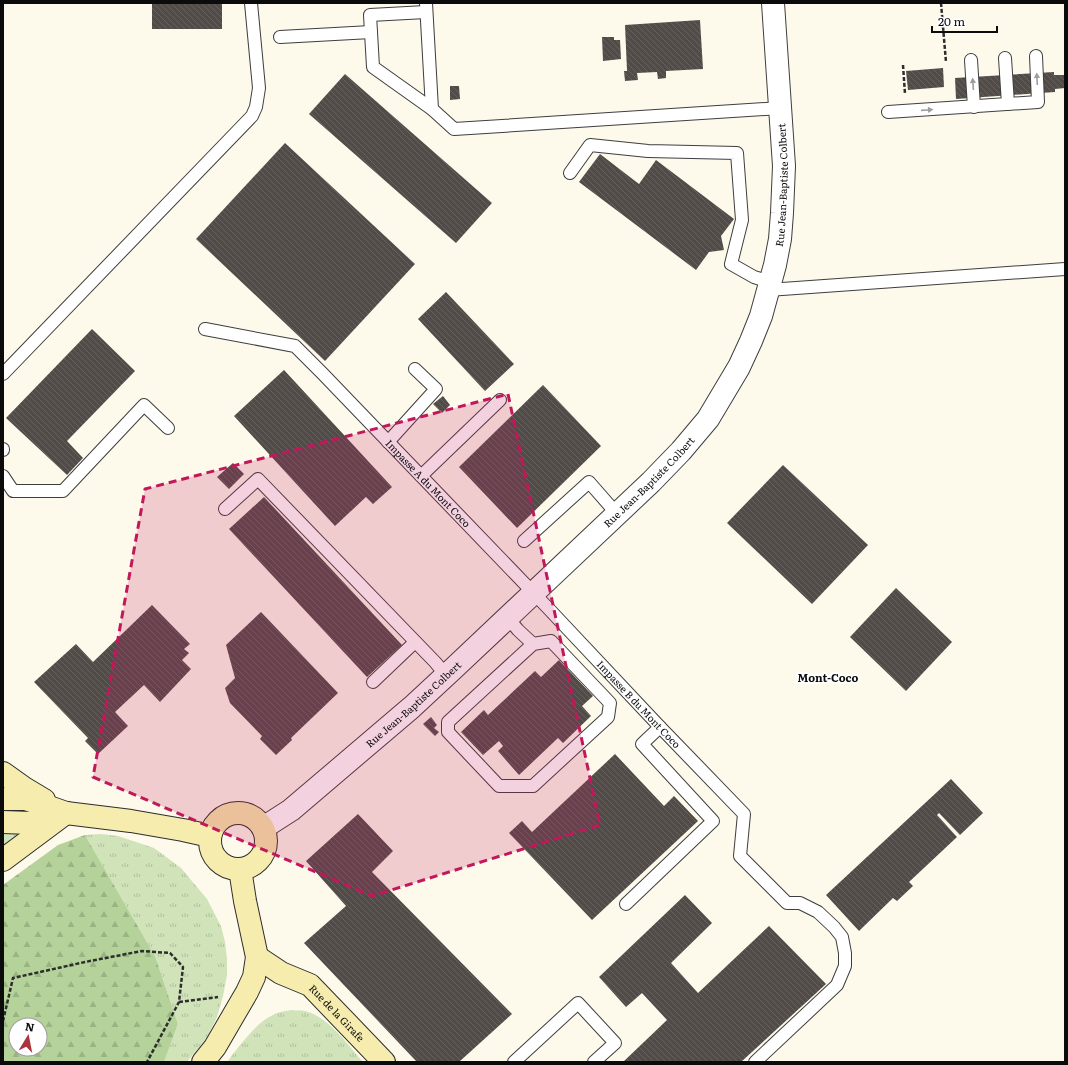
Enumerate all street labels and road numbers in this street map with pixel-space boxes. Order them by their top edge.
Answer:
street label: Rue Jean-Baptiste Colbert [771,123,791,248]
street label: Rue Jean-Baptiste Colbert [600,433,697,530]
street label: Impasse A du Mont Coco [383,436,475,530]
street label: Rue Jean-Baptiste Colbert [362,657,464,750]
street label: Impasse B du Mont Coco [594,657,684,751]
street label: Rue de la Girafe [306,981,368,1045]

